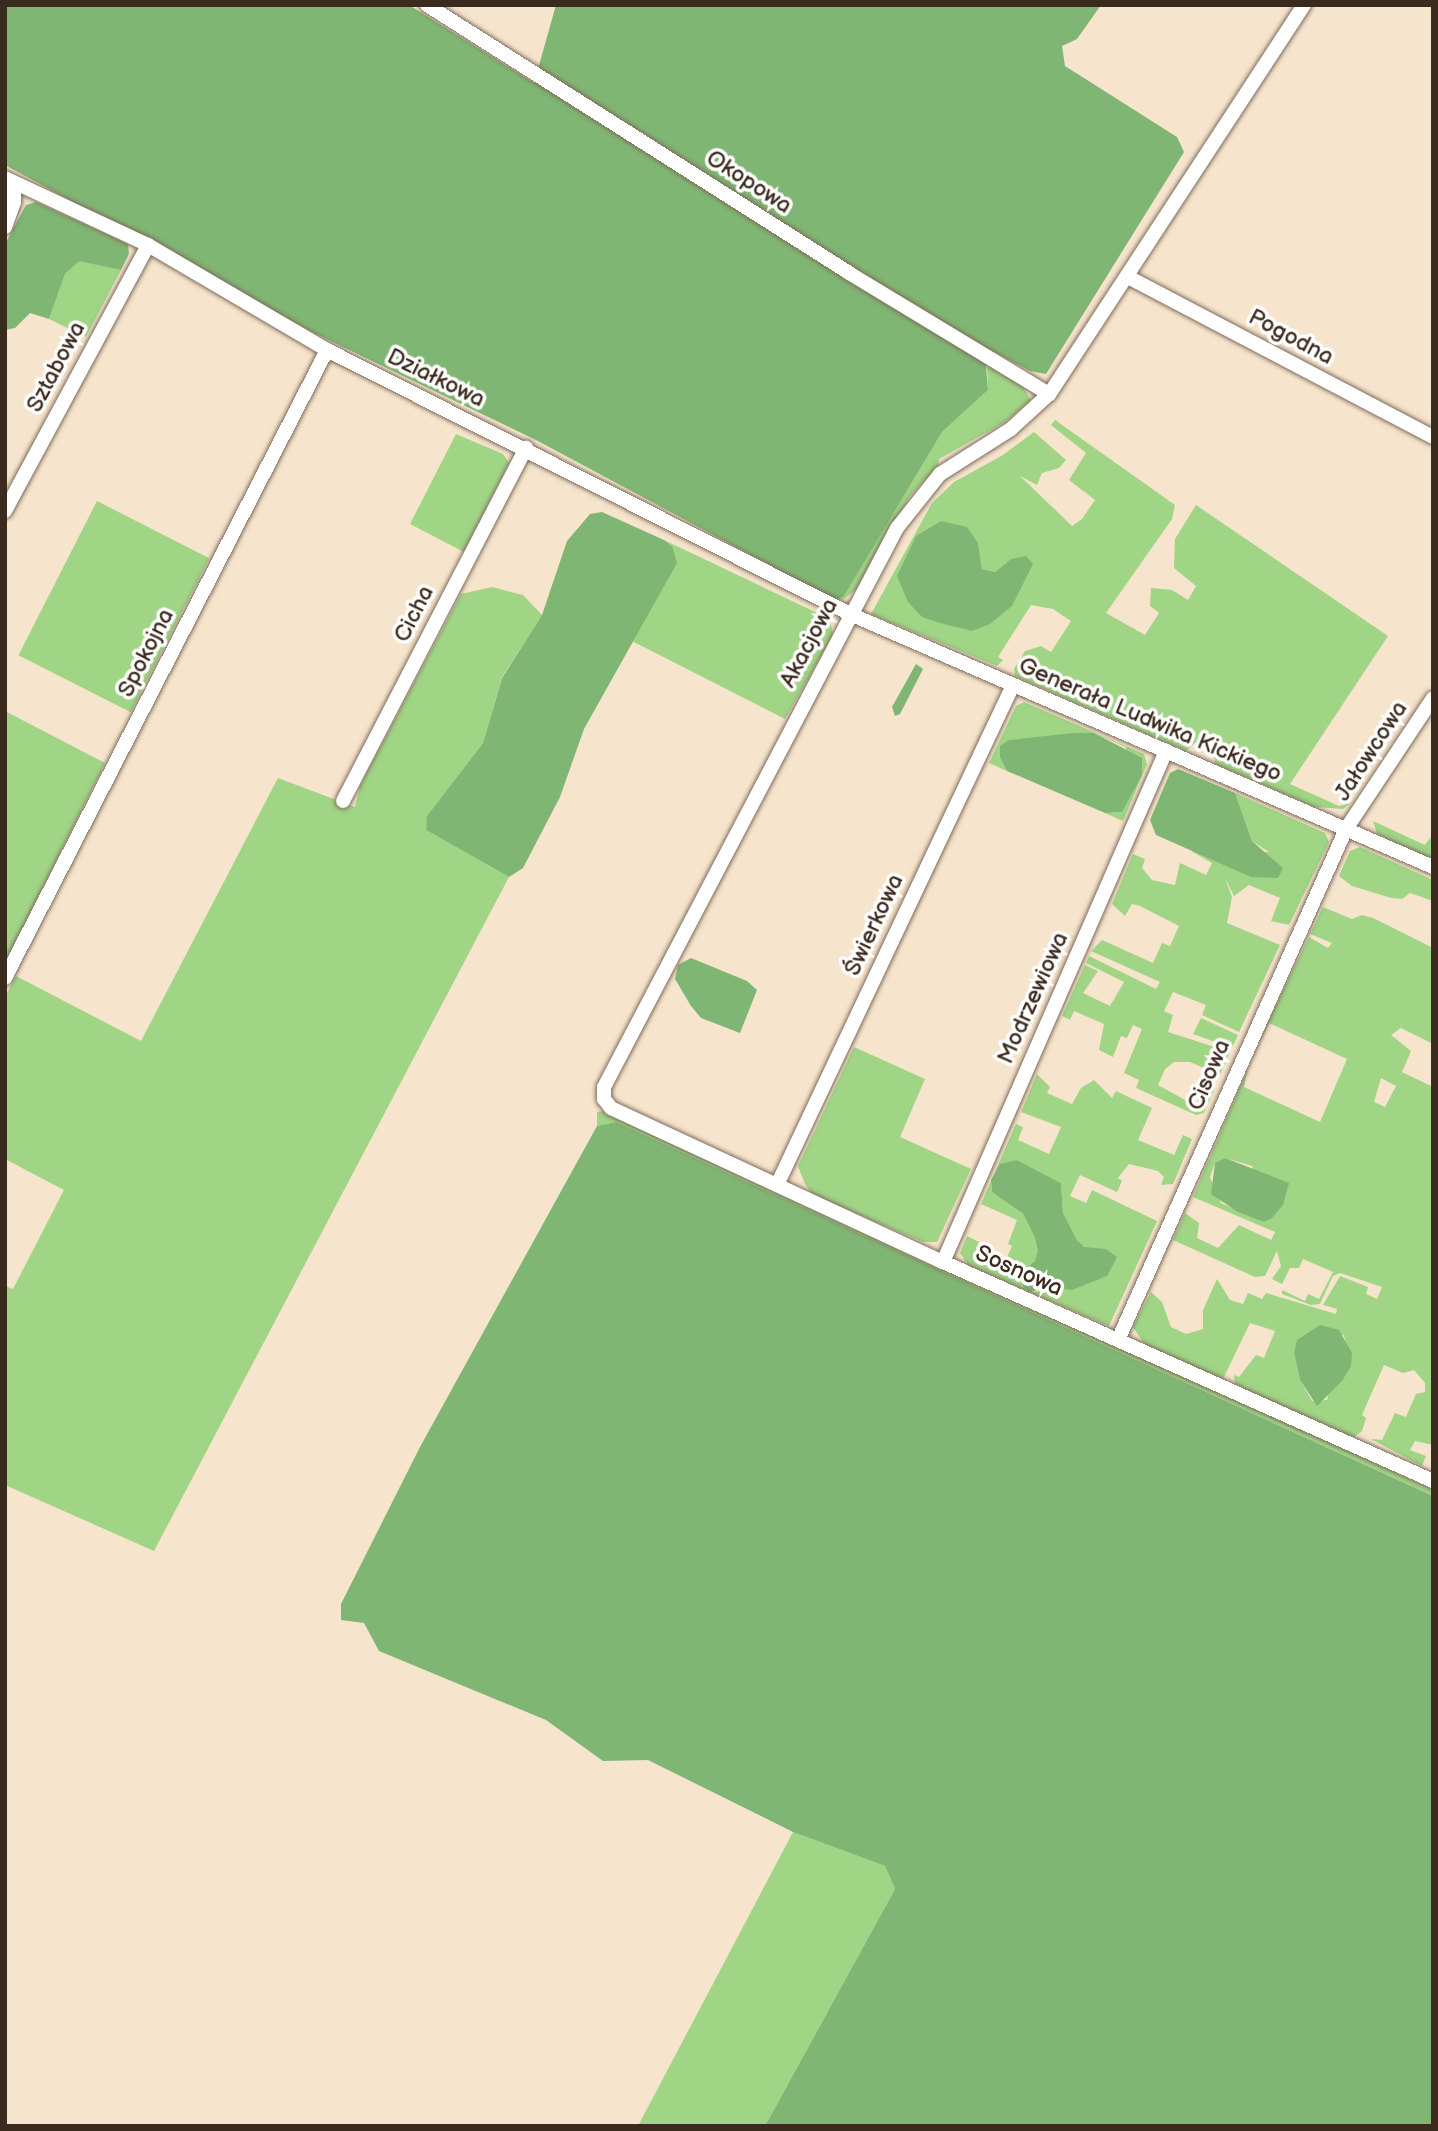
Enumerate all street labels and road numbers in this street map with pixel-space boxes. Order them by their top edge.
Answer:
street label: Okopowa [701,144,797,220]
street label: Pogodna [1244,303,1338,371]
street label: Sztabowa [21,317,91,417]
street label: Działkowa [383,343,489,413]
street label: Cicha [388,581,440,647]
street label: Akacjowa [774,594,844,692]
street label: Spokojna [112,604,180,702]
street label: Generała Ludwika Kickiego [1014,652,1286,788]
street label: Jałowcowa [1329,696,1413,806]
street label: Świerkowa [839,870,909,980]
street label: Modrzewiowa [992,928,1074,1068]
street label: Cisowa [1182,1035,1236,1115]
street label: Sosnowa [971,1240,1067,1302]

